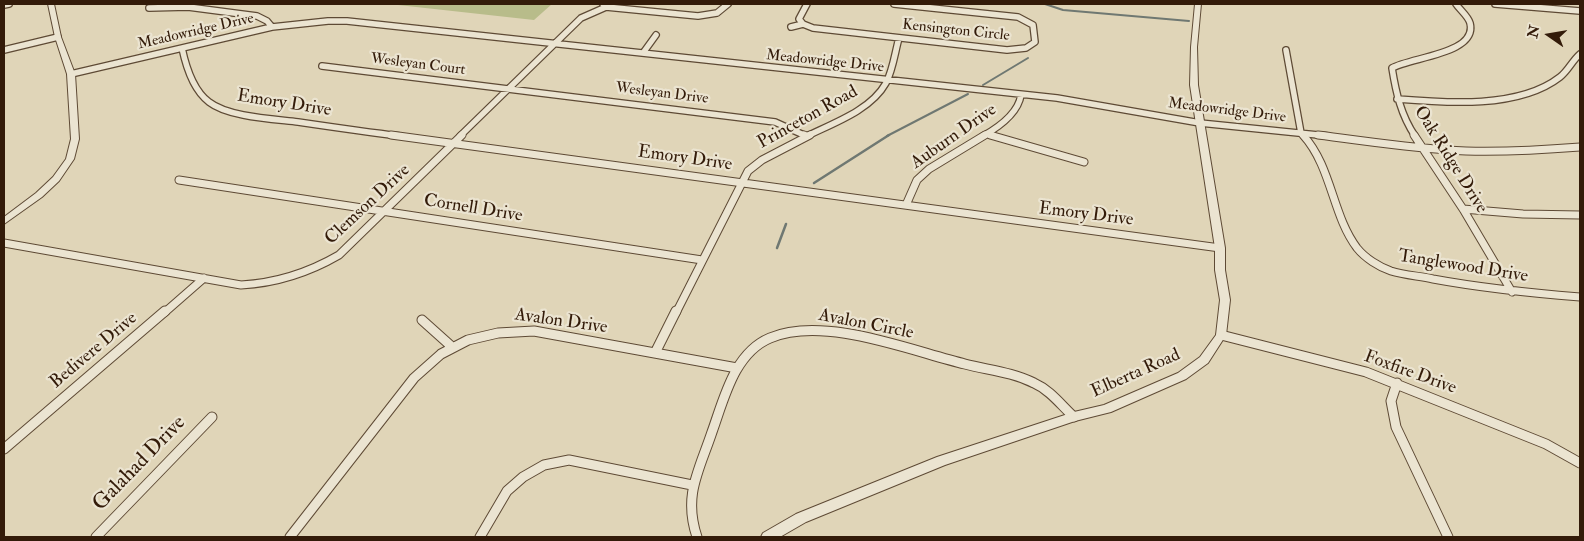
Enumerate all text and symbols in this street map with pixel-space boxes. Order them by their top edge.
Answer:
street label: Meadowridge Drive [136,10,256,54]
north arrow [1524,10,1574,60]
street label: Kensington Circle [901,16,1011,46]
text: N [1524,23,1544,40]
street label: Meadowridge Drive [765,47,885,77]
street label: Wesleyan Court [370,50,466,80]
street label: Wesleyan Drive [615,79,709,109]
street label: Princeton Road [754,82,862,154]
street label: Emory Drive [235,86,333,122]
street label: Meadowridge Drive [1167,95,1287,127]
street label: Auburn Drive [907,100,1001,174]
street label: Oak Ridge Drive [1408,102,1492,218]
street label: Emory Drive [636,142,734,176]
street label: Clemson Drive [321,160,415,250]
street label: Cornell Drive [422,191,524,227]
street label: Emory Drive [1037,198,1135,232]
street label: Tanglewood Drive [1397,246,1529,288]
street label: Avalon Drive [513,305,609,339]
street label: Avalon Circle [817,305,915,345]
street label: Bedivere Drive [46,308,142,394]
street label: Elberta Road [1088,345,1184,403]
street label: Foxfire Drive [1361,346,1459,400]
street label: Galahad Drive [88,411,192,517]

